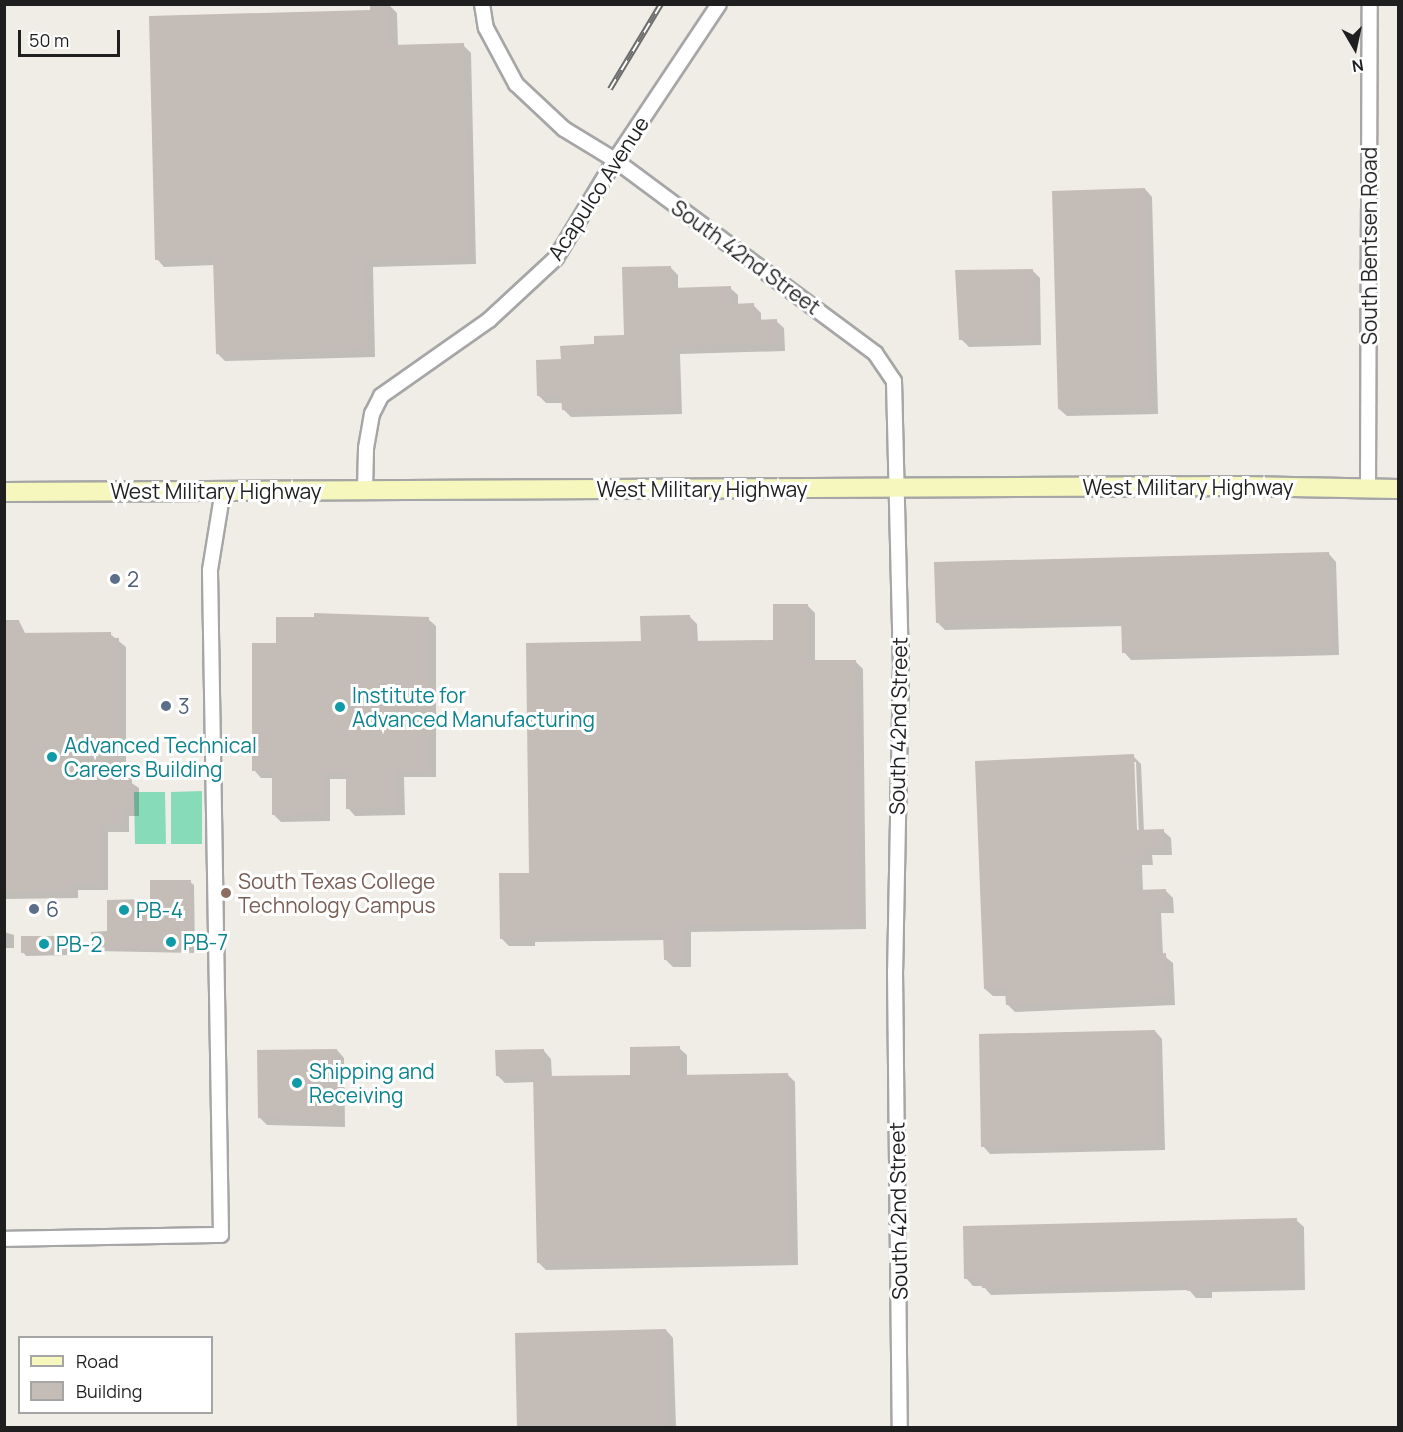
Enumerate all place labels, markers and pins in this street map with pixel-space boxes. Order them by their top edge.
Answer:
place label: 2 [127,566,139,592]
marker: 2 [108,572,122,586]
place label: Institute for Advanced Manufacturing [352,682,595,732]
place label: 3 [178,693,190,719]
marker: 3 [159,699,173,713]
marker: Institute for Advanced Manufacturing [333,700,347,714]
place label: Advanced Technical Careers Building [64,732,257,782]
marker: Advanced Technical Careers Building [45,750,59,764]
place label: South Texas College Technology Campus [238,868,436,918]
marker: South Texas College Technology Campus [219,886,233,900]
place label: 6 [46,896,59,922]
place label: PB-4 [136,897,183,923]
marker: 6 [27,902,41,916]
marker: PB-4 [117,903,131,917]
place label: PB-7 [183,929,228,955]
place label: PB-2 [56,931,102,957]
marker: PB-7 [164,935,178,949]
marker: PB-2 [37,937,51,951]
place label: Shipping and Receiving [309,1058,435,1108]
marker: Shipping and Receiving [290,1076,304,1090]

